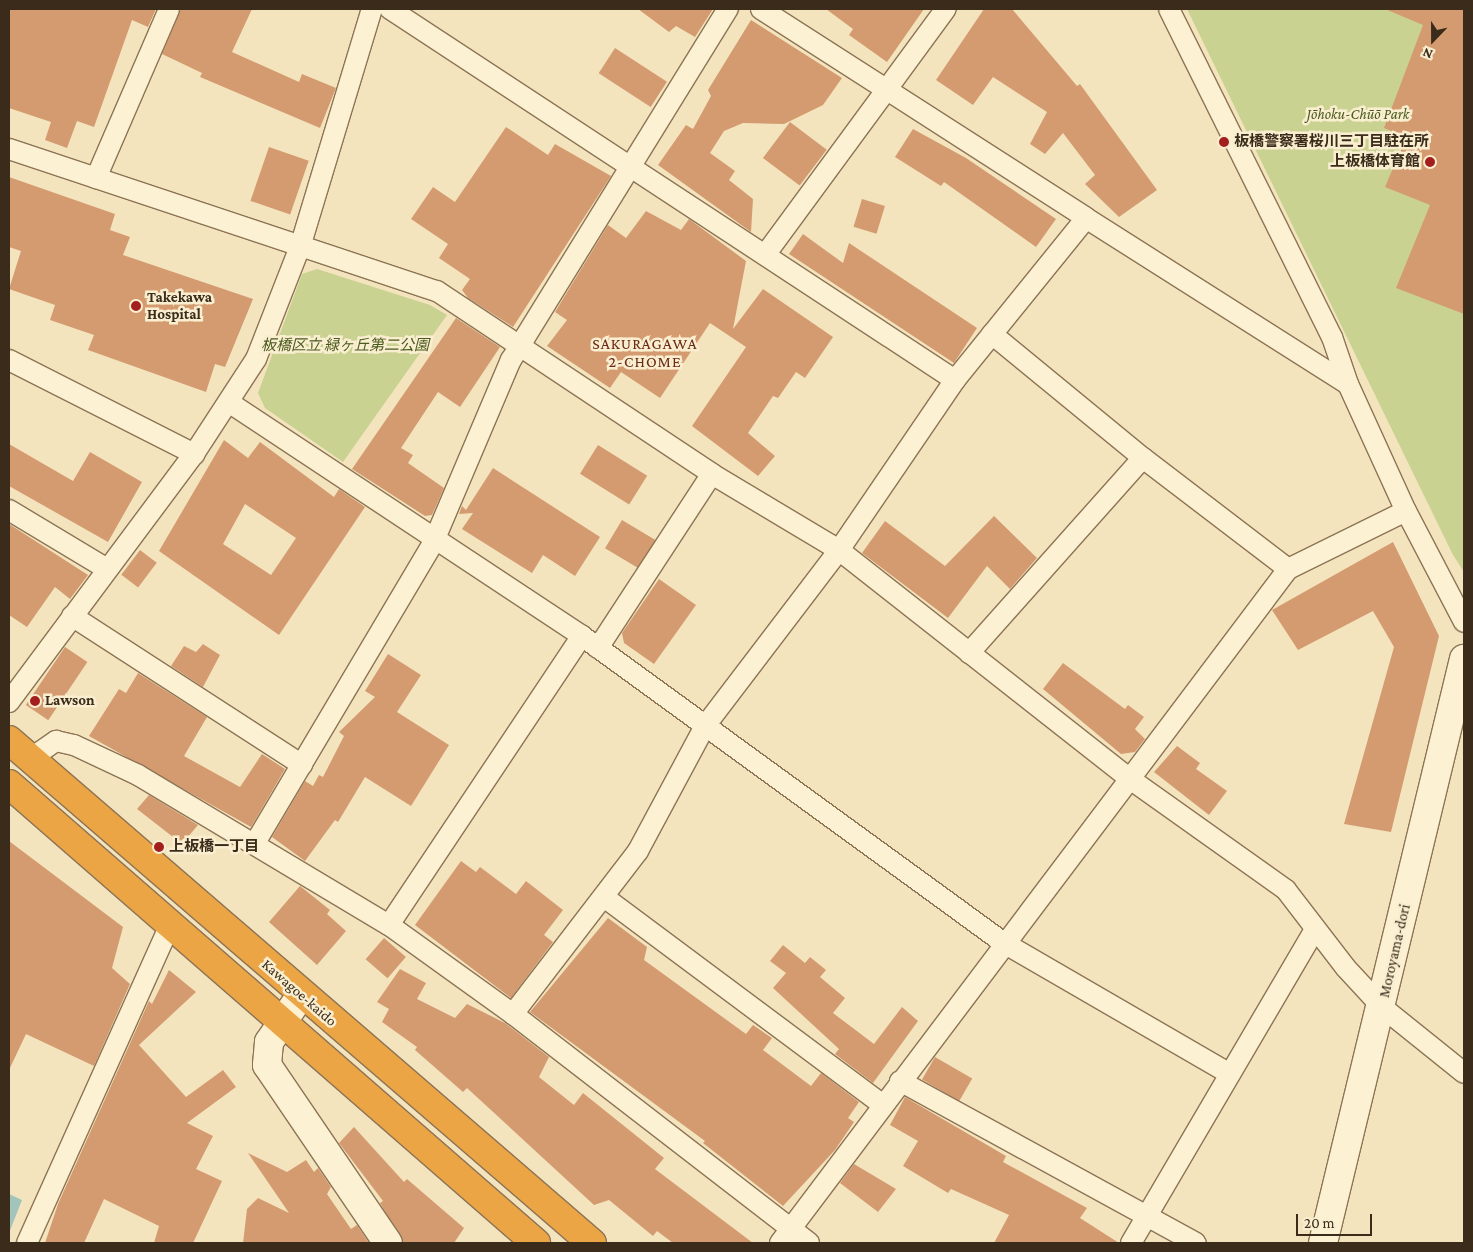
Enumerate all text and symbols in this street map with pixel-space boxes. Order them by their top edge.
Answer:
north arrow [1408,15,1458,65]
text: N [1420,45,1435,63]
park label: Jōhoku-Chūō Park [1307,106,1409,124]
place label: 板橋警察署桜川三丁目駐在所 [1234,133,1429,151]
marker: 板橋警察署桜川三丁目駐在所 [1218,136,1230,148]
place label: 上板橋体育館 [1330,153,1420,171]
marker: 上板橋体育館 [1424,156,1436,168]
place label: Takekawa Hospital [147,288,212,323]
marker: Takekawa Hospital [129,299,143,313]
district label: SAKURAGAWA 2-CHOME [591,334,699,372]
park label: 板橋区立 緑ヶ丘第二公園 [261,337,429,355]
place label: Lawson [45,692,95,710]
marker: Lawson [29,695,41,707]
place label: 上板橋一丁目 [169,838,259,856]
marker: 上板橋一丁目 [153,841,165,853]
street label: Moroyama-dori [1376,903,1414,999]
street label: Kawagoe-kaido [258,956,340,1030]
scale bar [1298,1204,1374,1236]
text: 20 m [1304,1215,1335,1231]

